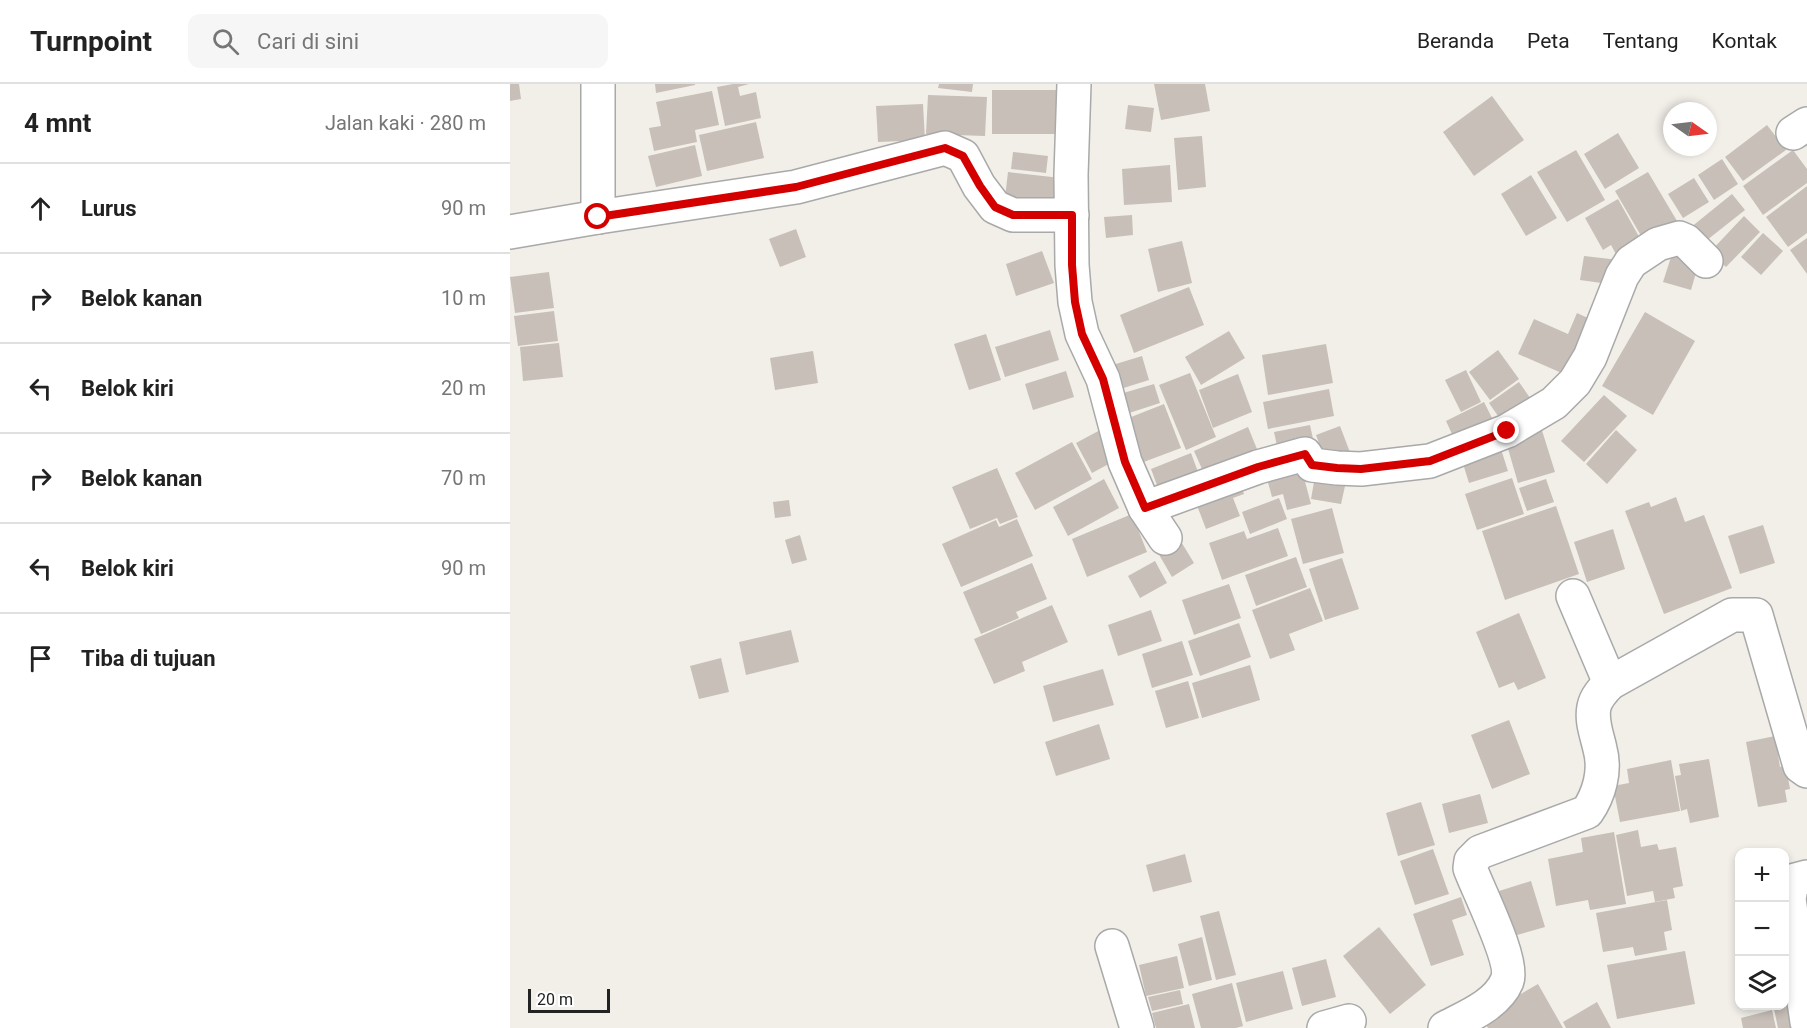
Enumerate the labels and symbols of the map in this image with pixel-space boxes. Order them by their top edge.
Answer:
north arrow [1663,102,1717,156]
route start [584,203,610,229]
route end [1493,417,1519,443]
scale bar [528,986,610,1014]

